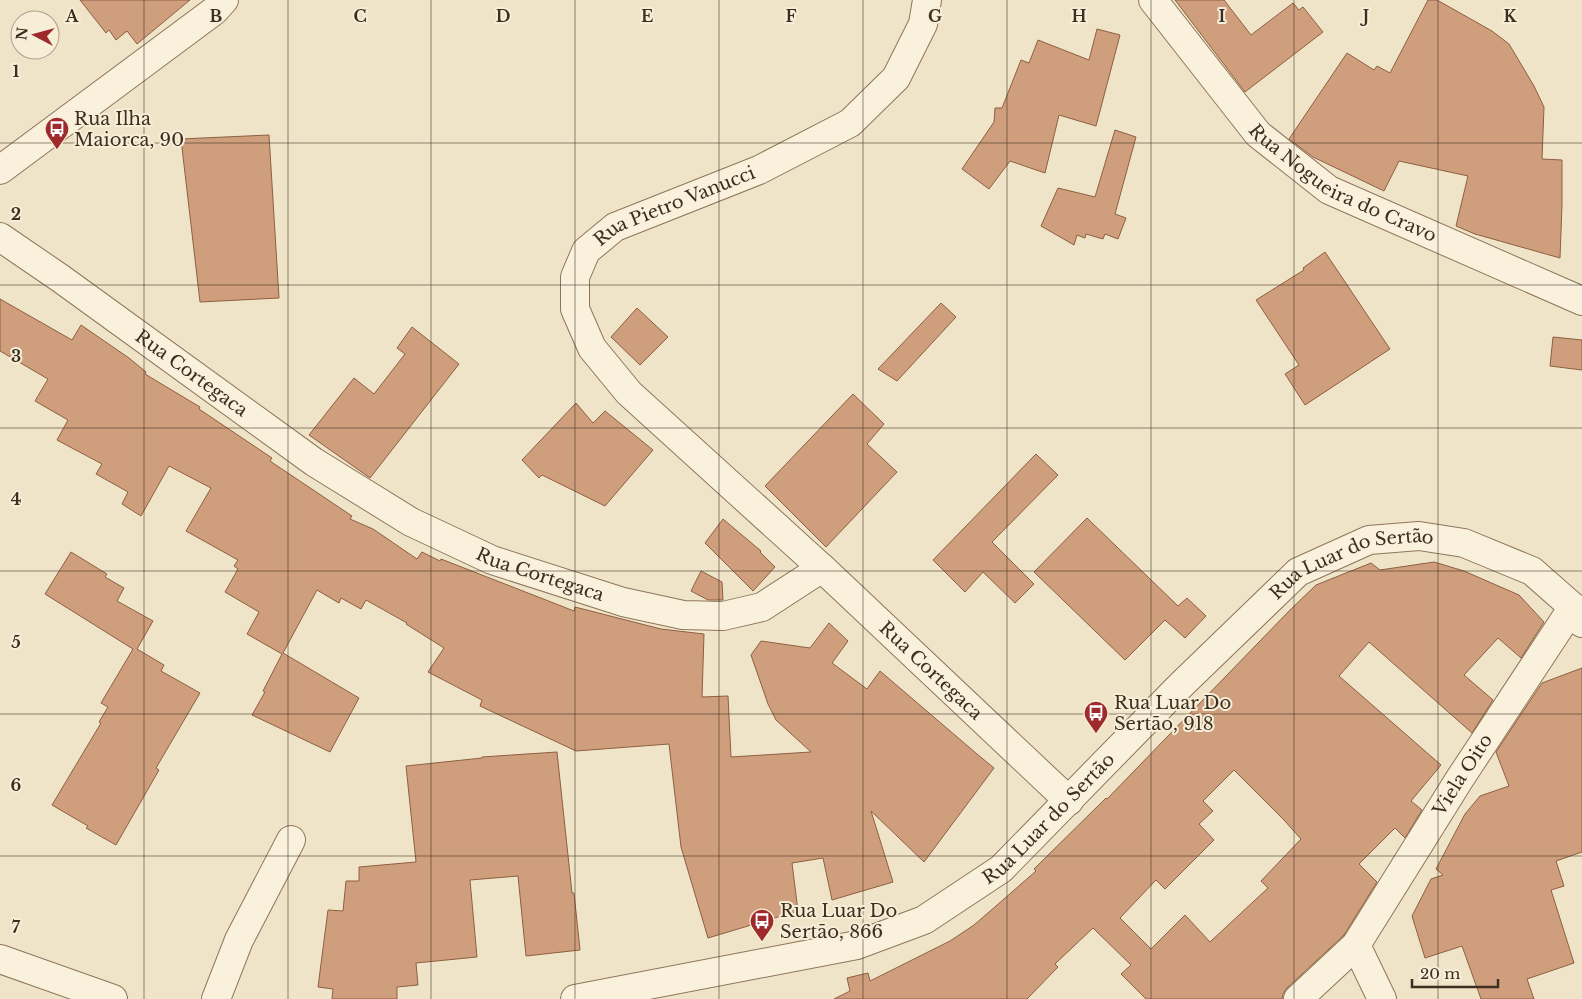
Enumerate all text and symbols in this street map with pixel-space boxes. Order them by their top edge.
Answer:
text: A [65,6,80,26]
text: B [210,6,223,26]
text: C [353,6,367,26]
text: D [496,6,510,26]
text: E [641,6,653,26]
text: F [785,6,797,26]
text: G [928,6,942,26]
text: H [1071,6,1087,26]
text: I [1219,6,1226,26]
text: J [1360,6,1369,26]
text: K [1503,6,1517,26]
north arrow [10,10,60,60]
text: N [12,26,32,41]
text: 1 [13,61,20,81]
place label: Rua Ilha Maiorca, 90 [74,108,184,151]
bus stop icon: Rua Ilha Maiorca, 90 [44,116,70,150]
street label: Rua Nogueira do Cravo [1244,120,1440,247]
street label: Rua Pietro Vanucci [589,162,758,251]
text: 2 [11,204,21,224]
street label: Rua Cortegaca [131,325,252,421]
text: 3 [11,346,21,366]
text: 4 [11,489,21,509]
street label: Rua Luar do Sertão [1265,525,1435,604]
street label: Rua Cortegaca [472,543,607,606]
street label: Rua Cortegaca [875,617,987,724]
text: 5 [11,632,21,652]
place label: Rua Luar Do Sertão, 918 [1114,692,1231,735]
bus stop icon: Rua Luar Do Sertão, 918 [1083,700,1109,734]
street label: Viela Oito [1428,730,1497,821]
street label: Rua Luar do Sertão [978,748,1119,889]
text: 6 [11,775,22,795]
place label: Rua Luar Do Sertão, 866 [780,900,897,943]
bus stop icon: Rua Luar Do Sertão, 866 [749,908,775,942]
text: 7 [12,917,21,937]
scale bar [1412,956,1498,988]
text: 20 m [1420,964,1460,983]

